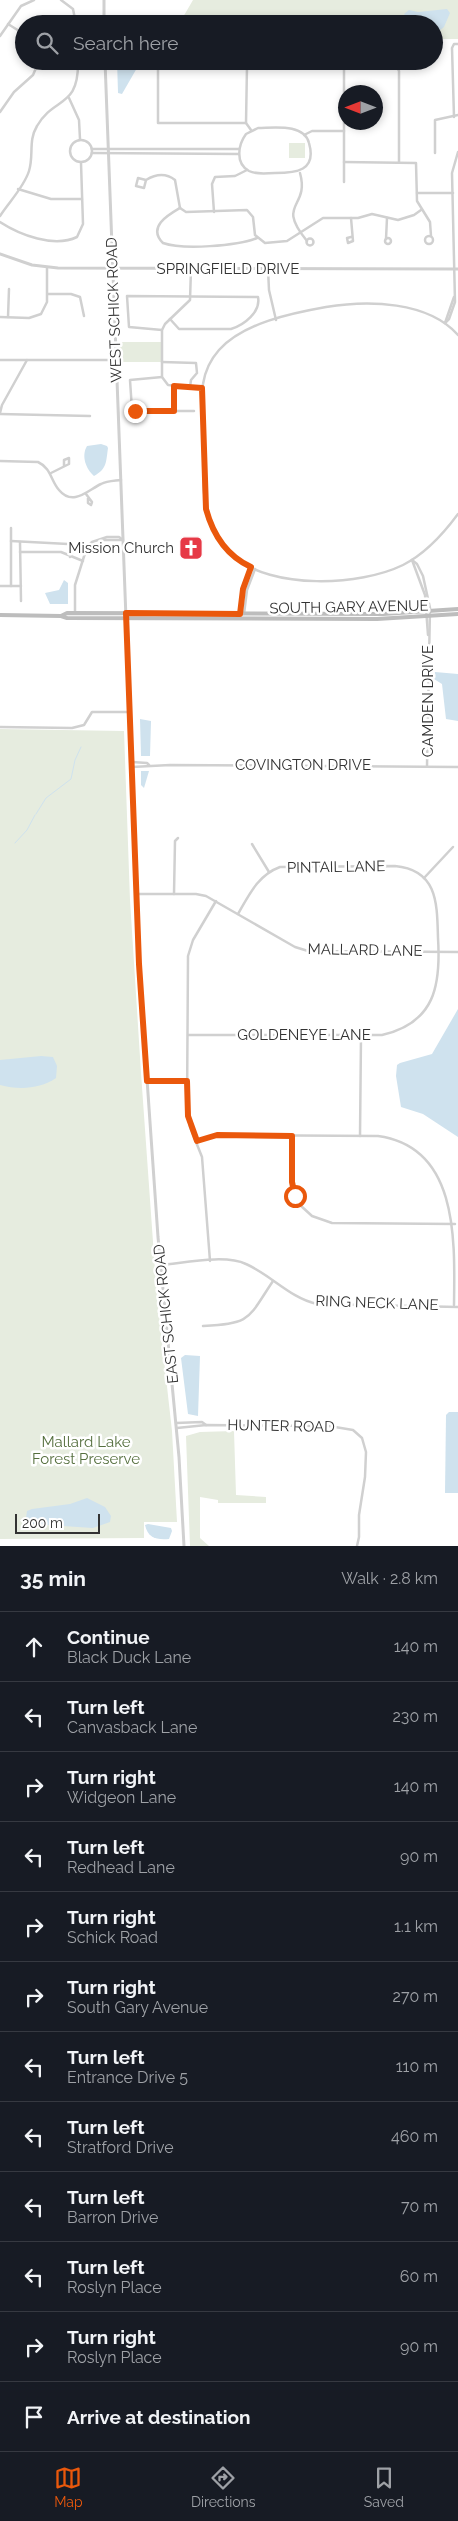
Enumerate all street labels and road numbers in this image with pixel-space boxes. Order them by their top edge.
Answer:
street label: WEST SCHICK ROAD [102,237,126,383]
street label: SPRINGFIELD DRIVE [157,260,299,278]
street label: SOUTH GARY AVENUE [269,597,429,617]
street label: CAMDEN DRIVE [419,645,437,757]
street label: COVINGTON DRIVE [235,756,371,774]
street label: PINTAIL LANE [287,857,385,877]
street label: MALLARD LANE [307,940,423,960]
street label: GOLDENEYE LANE [237,1026,371,1044]
street label: EAST SCHICK ROAD [150,1243,182,1385]
street label: RING NECK LANE [315,1292,439,1314]
street label: HUNTER ROAD [227,1416,335,1436]

